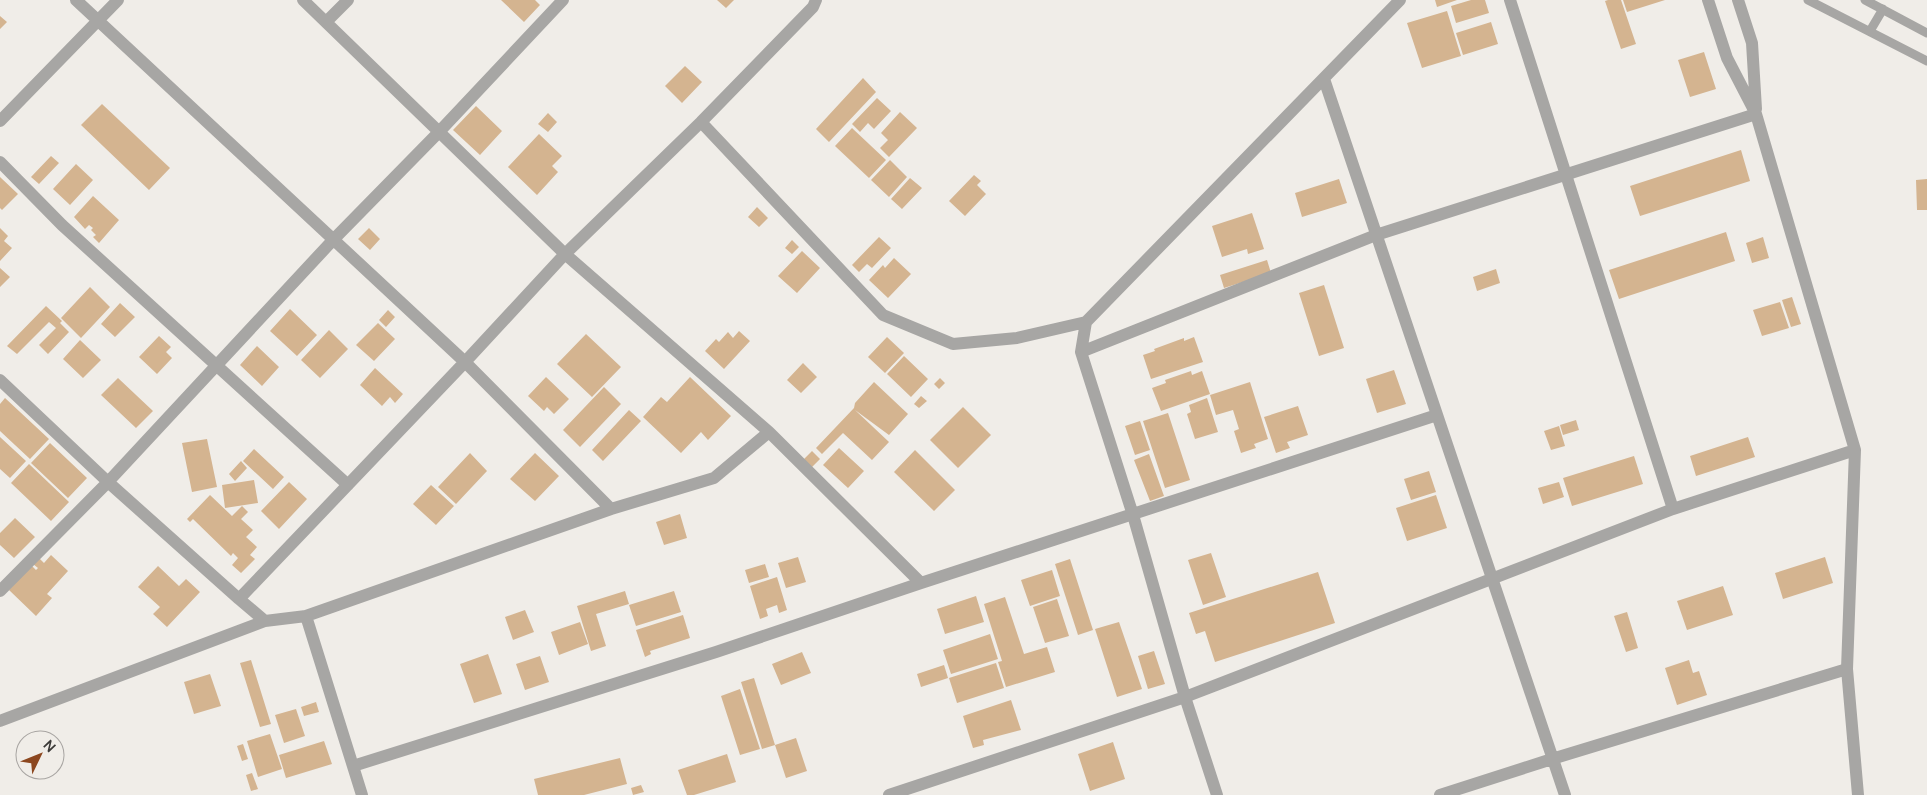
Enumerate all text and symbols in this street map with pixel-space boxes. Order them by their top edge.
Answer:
north arrow [15,730,65,780]
text: N [39,736,60,756]

